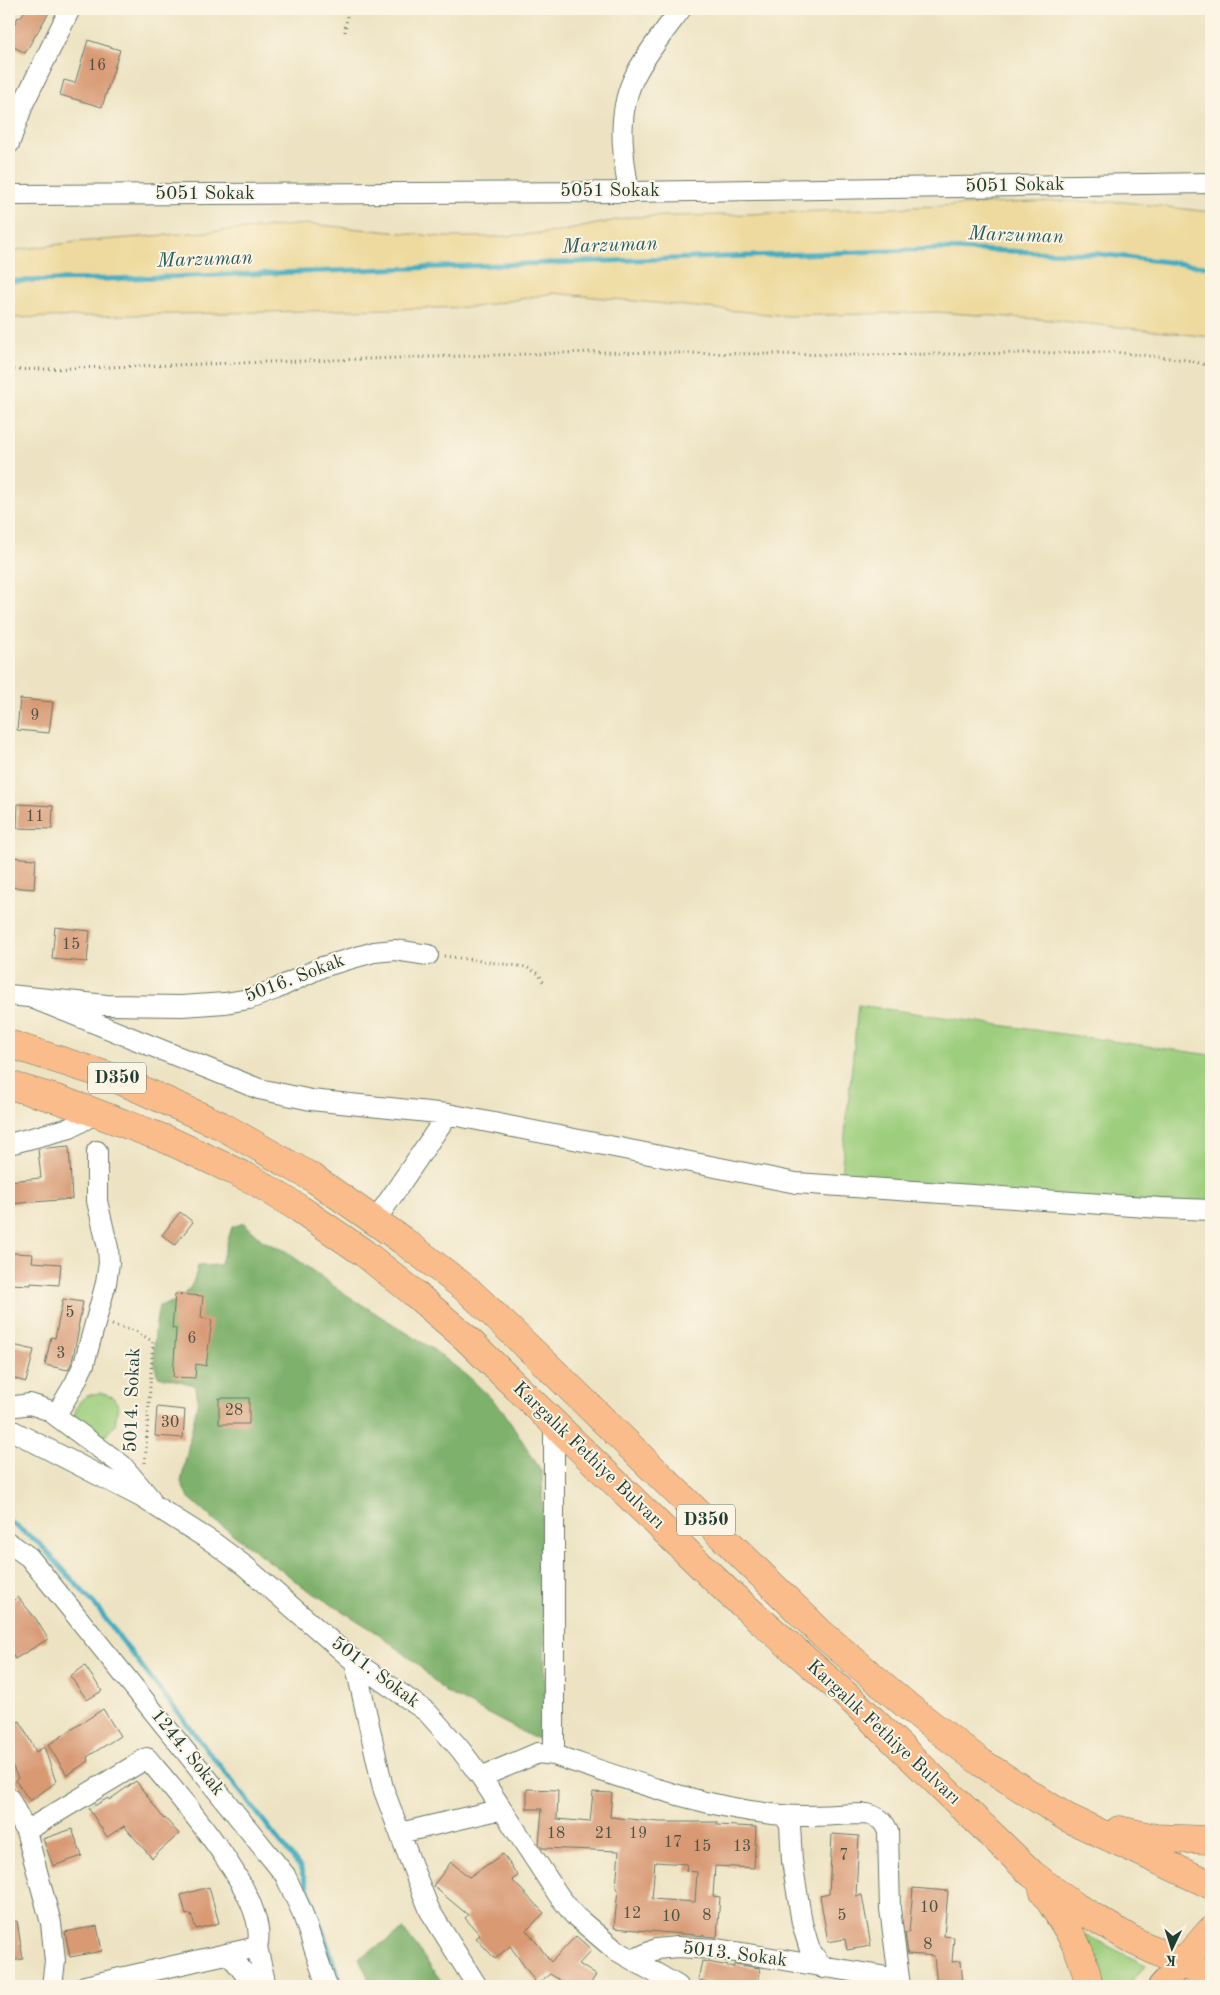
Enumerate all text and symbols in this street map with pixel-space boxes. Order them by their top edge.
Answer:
house number: 16 [88,58,106,74]
street label: 5051 Sokak [965,176,1065,196]
street label: 5051 Sokak [560,182,660,201]
street label: 5051 Sokak [155,185,255,204]
water label: Marzuman [967,224,1064,248]
water label: Marzuman [561,234,658,258]
water label: Marzuman [156,248,253,272]
house number: 9 [30,708,40,724]
house number: 11 [26,809,44,825]
house number: 15 [62,937,80,953]
street label: 5016. Sokak [243,951,348,1007]
road number: D350 [88,1062,146,1094]
house number: 5 [65,1305,75,1321]
house number: 6 [187,1331,197,1347]
house number: 3 [56,1346,66,1362]
street label: 5014. Sokak [122,1347,144,1453]
street label: Kargalık Fethiye Bulvarı [509,1379,667,1533]
house number: 28 [225,1403,243,1419]
house number: 30 [161,1415,179,1431]
road number: D350 [677,1504,735,1536]
street label: 5011. Sokak [327,1634,423,1712]
street label: Kargalık Fethiye Bulvarı [803,1657,963,1809]
street label: 1244. Sokak [147,1706,228,1800]
house number: 18 [547,1826,565,1842]
house number: 21 [595,1826,613,1842]
house number: 19 [629,1826,647,1842]
house number: 17 [664,1835,682,1851]
house number: 15 [693,1839,711,1855]
house number: 13 [733,1839,751,1855]
house number: 7 [839,1848,849,1864]
house number: 10 [920,1900,938,1916]
house number: 12 [623,1906,641,1922]
house number: 8 [702,1908,712,1924]
house number: 5 [837,1908,847,1924]
house number: 10 [662,1909,680,1925]
north arrow [1148,1922,1198,1972]
house number: 8 [923,1937,933,1953]
street label: 5013. Sokak [682,1939,788,1971]
text: K [1165,1953,1177,1967]

